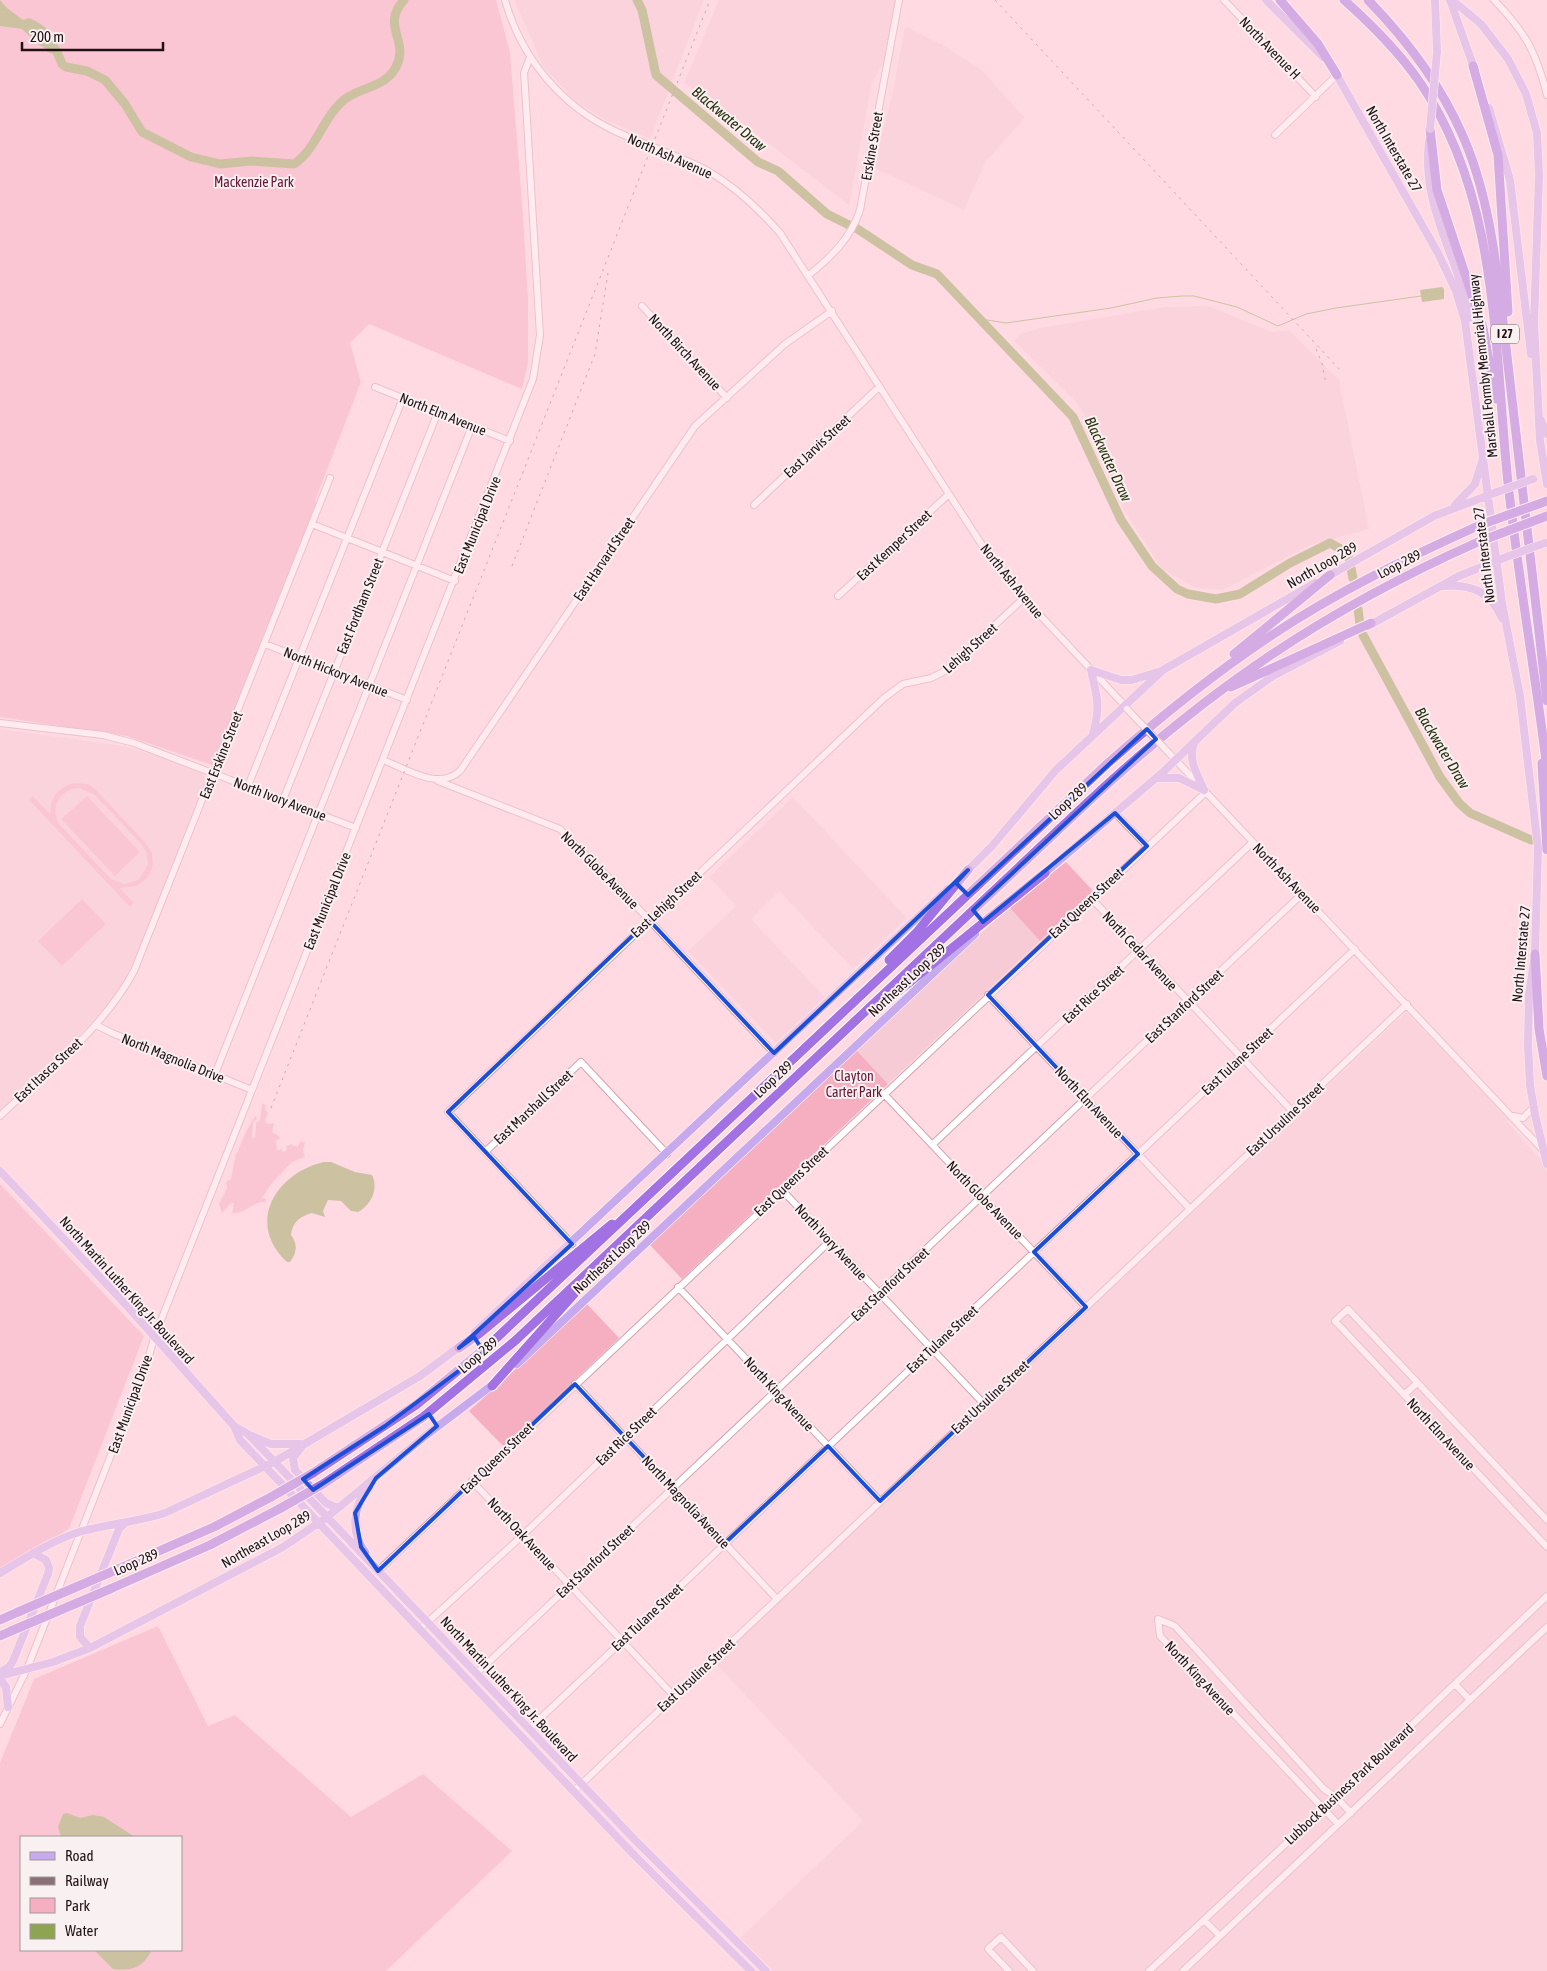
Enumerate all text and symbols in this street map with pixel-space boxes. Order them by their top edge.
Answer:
street label: North Avenue H [1236,14,1304,82]
scale bar [22,20,164,52]
text: 200 m [30,28,64,45]
water label: Blackwater Draw [689,83,771,155]
street label: North Interstate 27 [1363,103,1425,195]
street label: Erskine Street [858,110,886,182]
street label: North Ash Avenue [625,130,715,182]
park label: Mackenzie Park [214,174,294,190]
street label: Marshall Formby Memorial Highway [1465,273,1501,459]
street label: North Birch Avenue [646,311,724,393]
road number: I 27 [1491,324,1519,344]
street label: North Elm Avenue [397,389,489,439]
street label: East Jarvis Street [780,411,854,481]
water label: Blackwater Draw [1081,414,1136,505]
street label: East Municipal Drive [450,474,504,576]
street label: East Kemper Street [853,506,935,584]
street label: North Interstate 27 [1470,506,1498,604]
street label: East Harvard Street [570,514,638,604]
street label: North Loop 289 [1284,538,1360,592]
street label: North Ash Avenue [977,541,1047,621]
street label: Loop 289 [1374,546,1424,582]
street label: East Fordham Street [333,556,387,656]
street label: Lehigh Street [940,620,1000,676]
street label: North Hickory Avenue [281,644,391,700]
water label: Blackwater Draw [1412,704,1474,792]
street label: East Erskine Street [196,709,246,801]
street label: North Ivory Avenue [231,774,329,824]
street label: Loop 289 [1045,779,1091,823]
street label: North Globe Avenue [558,828,642,912]
street label: North Ash Avenue [1250,840,1324,916]
street label: East Municipal Drive [300,850,354,952]
street label: East Queens Street [1046,865,1126,941]
street label: East Lehigh Street [627,867,705,941]
street label: North Interstate 27 [1509,905,1533,1003]
street label: North Cedar Avenue [1099,908,1181,994]
street label: Northeast Loop 289 [865,940,949,1020]
street label: East Rice Street [1059,962,1127,1026]
street label: East Stanford Street [1142,966,1226,1046]
street label: East Tulane Street [1198,1024,1276,1098]
street label: North Magnolia Drive [119,1030,227,1086]
street label: East Itasca Street [11,1035,85,1105]
street label: Loop 289 [750,1057,796,1101]
street label: North Elm Avenue [1052,1063,1126,1141]
street label: East Marshall Street [490,1066,576,1148]
park label: Clayton Carter Park [826,1068,882,1100]
street label: East Ursuline Street [1243,1079,1327,1159]
street label: East Queens Street [751,1143,831,1219]
street label: North Globe Avenue [944,1157,1026,1243]
street label: North Ivory Avenue [792,1201,870,1283]
street label: North Martin Luther King Jr. Boulevard [57,1213,197,1367]
street label: Northeast Loop 289 [570,1217,654,1297]
street label: East Stanford Street [848,1244,932,1324]
street label: East Tulane Street [903,1302,981,1376]
street label: Loop 289 [455,1334,501,1376]
street label: East Municipal Drive [105,1352,155,1456]
street label: North King Avenue [741,1354,817,1434]
street label: East Ursuline Street [948,1357,1032,1437]
street label: North Elm Avenue [1404,1395,1478,1473]
street label: East Rice Street [592,1403,660,1469]
street label: East Queens Street [457,1419,537,1497]
street label: North Magnolia Avenue [639,1452,733,1552]
street label: North Oak Avenue [484,1495,560,1573]
street label: Northeast Loop 289 [219,1507,313,1571]
street label: East Stanford Street [553,1521,637,1601]
street label: Loop 289 [111,1545,161,1579]
street label: East Tulane Street [608,1580,686,1654]
street label: North Martin Luther King Jr. Boulevard [437,1613,581,1765]
street label: East Ursuline Street [654,1635,738,1715]
street label: North King Avenue [1162,1638,1238,1718]
street label: Lubbock Business Park Boulevard [1281,1720,1417,1848]
legend [20,1836,182,1951]
text: Road [65,1847,94,1864]
text: Railway [65,1872,109,1889]
text: Park [65,1897,90,1914]
text: Water [65,1922,98,1939]

